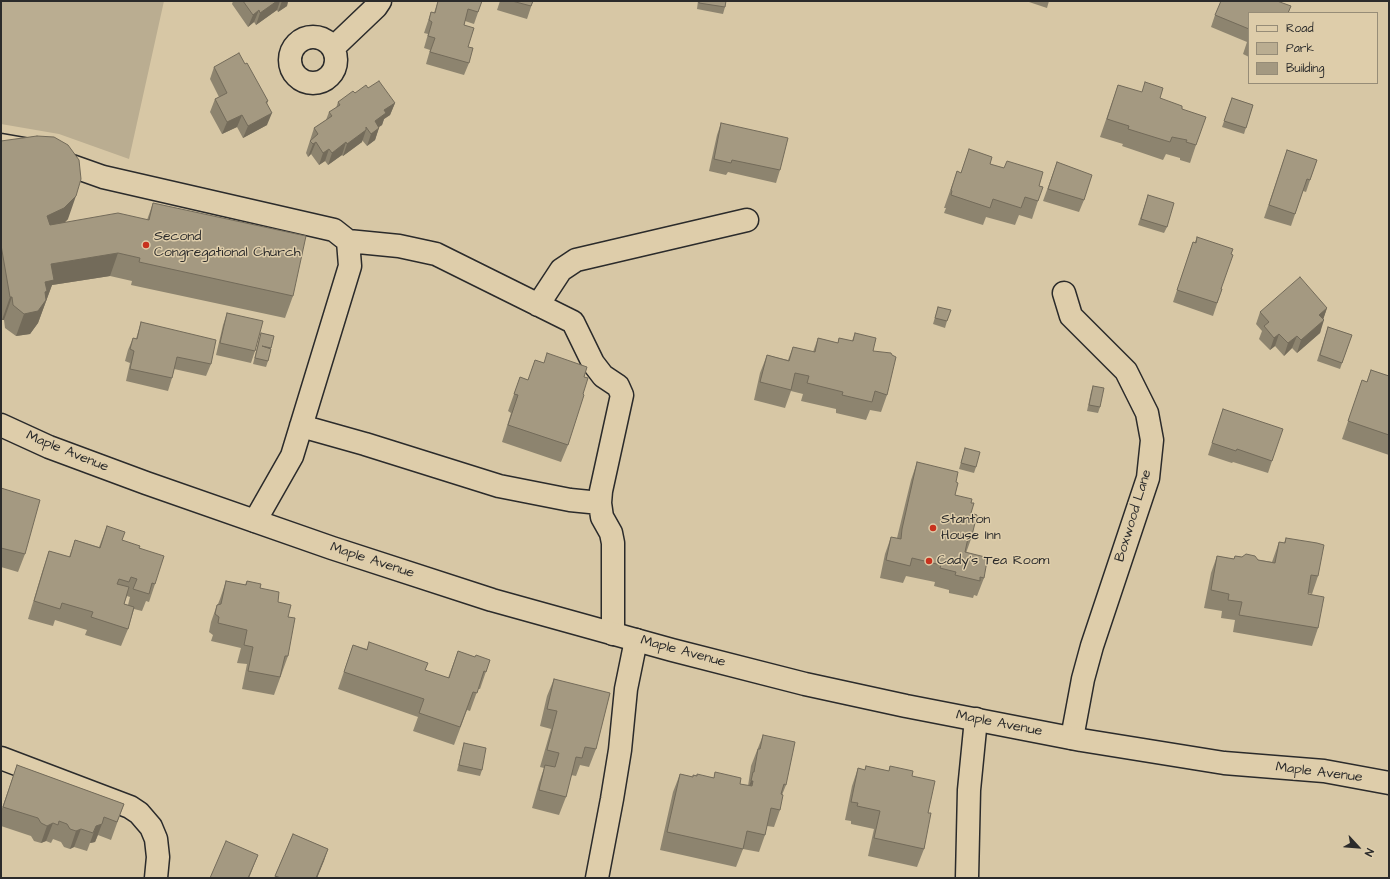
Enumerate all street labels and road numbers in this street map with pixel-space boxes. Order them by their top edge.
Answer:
street label: Maple Avenue [23,428,111,476]
street label: Boxwood Lane [1112,468,1156,564]
street label: Maple Avenue [328,540,416,582]
street label: Maple Avenue [639,633,727,671]
street label: Maple Avenue [955,707,1043,741]
street label: Maple Avenue [1275,759,1363,787]

